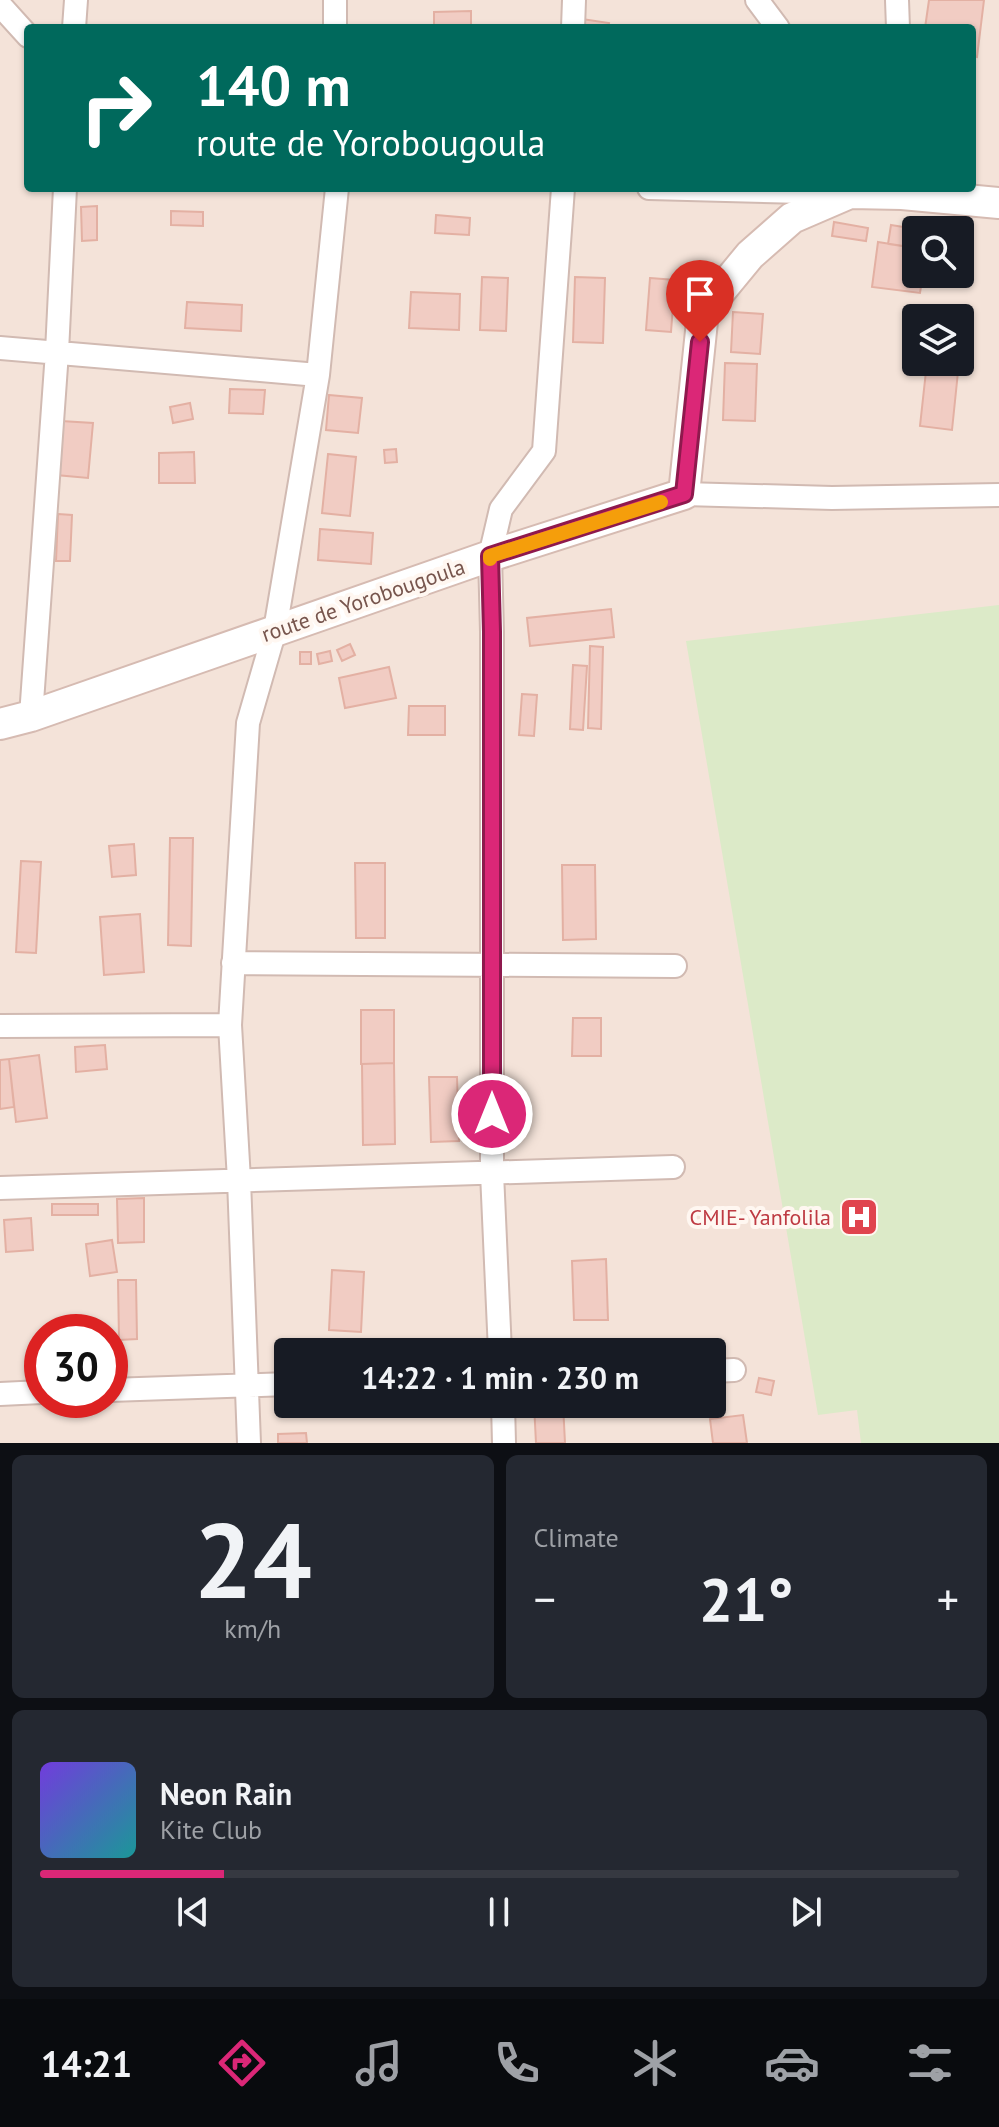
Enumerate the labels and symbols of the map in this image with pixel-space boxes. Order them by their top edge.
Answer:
pin [666,260,734,342]
street label: route de Yorobougoula [258,552,468,648]
position arrow [450,1072,534,1156]
hospital icon: CMIE- Yanfolila [838,1196,880,1238]
place label: CMIE- Yanfolila [690,1203,831,1231]
speed limit sign: 30 [24,1314,128,1418]

